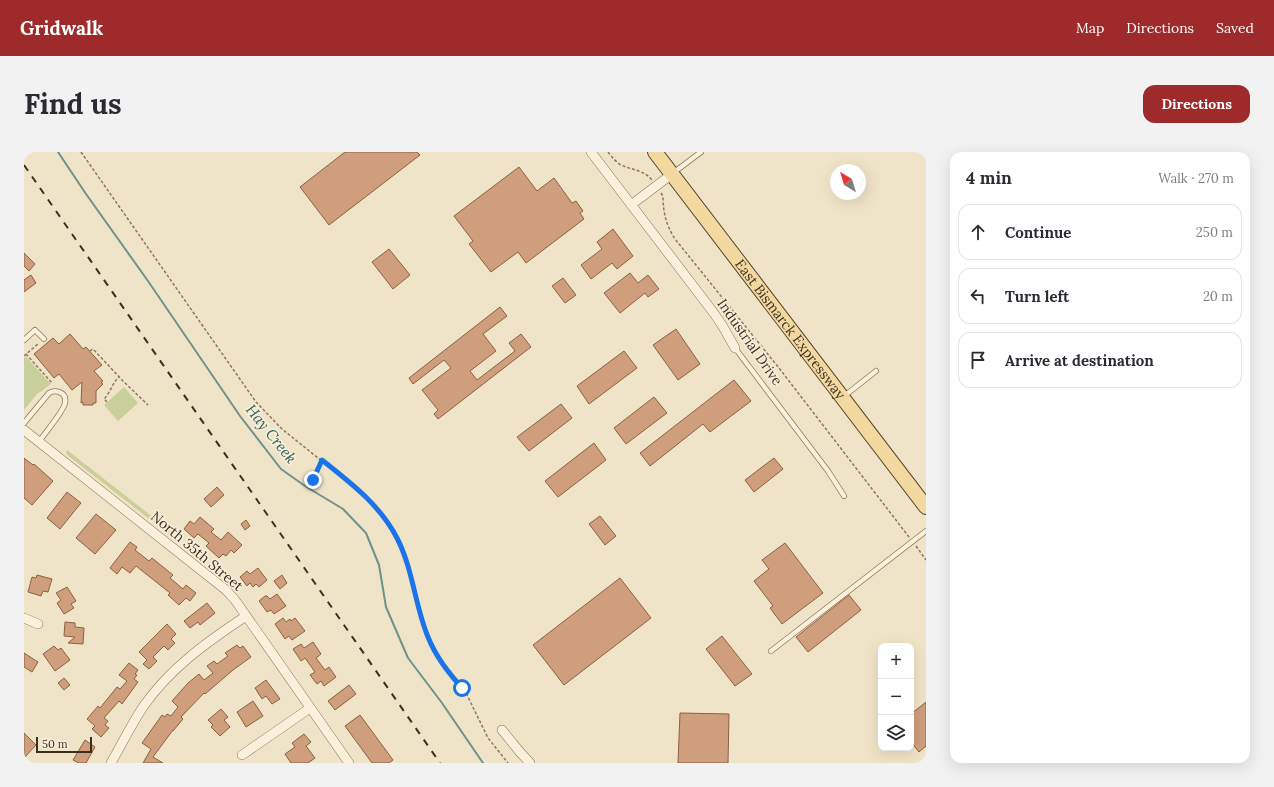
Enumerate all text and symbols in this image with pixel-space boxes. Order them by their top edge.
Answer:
text: Gridwalk [20,16,103,40]
text: Map [1076,19,1104,37]
text: Directions [1126,19,1194,37]
text: Saved [1216,19,1254,37]
button: Directions [1143,85,1250,123]
text: Find us [24,86,122,122]
north arrow [830,164,866,200]
text: 4 min [966,167,1012,189]
text: Walk · 270 m [1158,170,1234,187]
icon: ahead [967,221,989,243]
text: Continue [1005,223,1071,242]
text: 250 m [1196,224,1233,241]
street label: East Bismarck Expressway [731,256,850,403]
icon: left [967,285,989,307]
text: Turn left [1005,287,1069,306]
text: 20 m [1203,288,1233,305]
street label: Industrial Drive [714,295,787,389]
icon: arrive [967,349,989,371]
text: Arrive at destination [1005,351,1154,370]
water label: Hay Creek [242,400,301,467]
route end [304,471,322,489]
street label: North 35th Street [147,507,247,595]
map controls [878,643,914,751]
button: + [878,643,914,679]
route start [453,679,471,697]
button: − [878,679,914,715]
button: layers [878,715,914,751]
scale bar [36,735,92,754]
text: 50 m [42,737,68,751]

